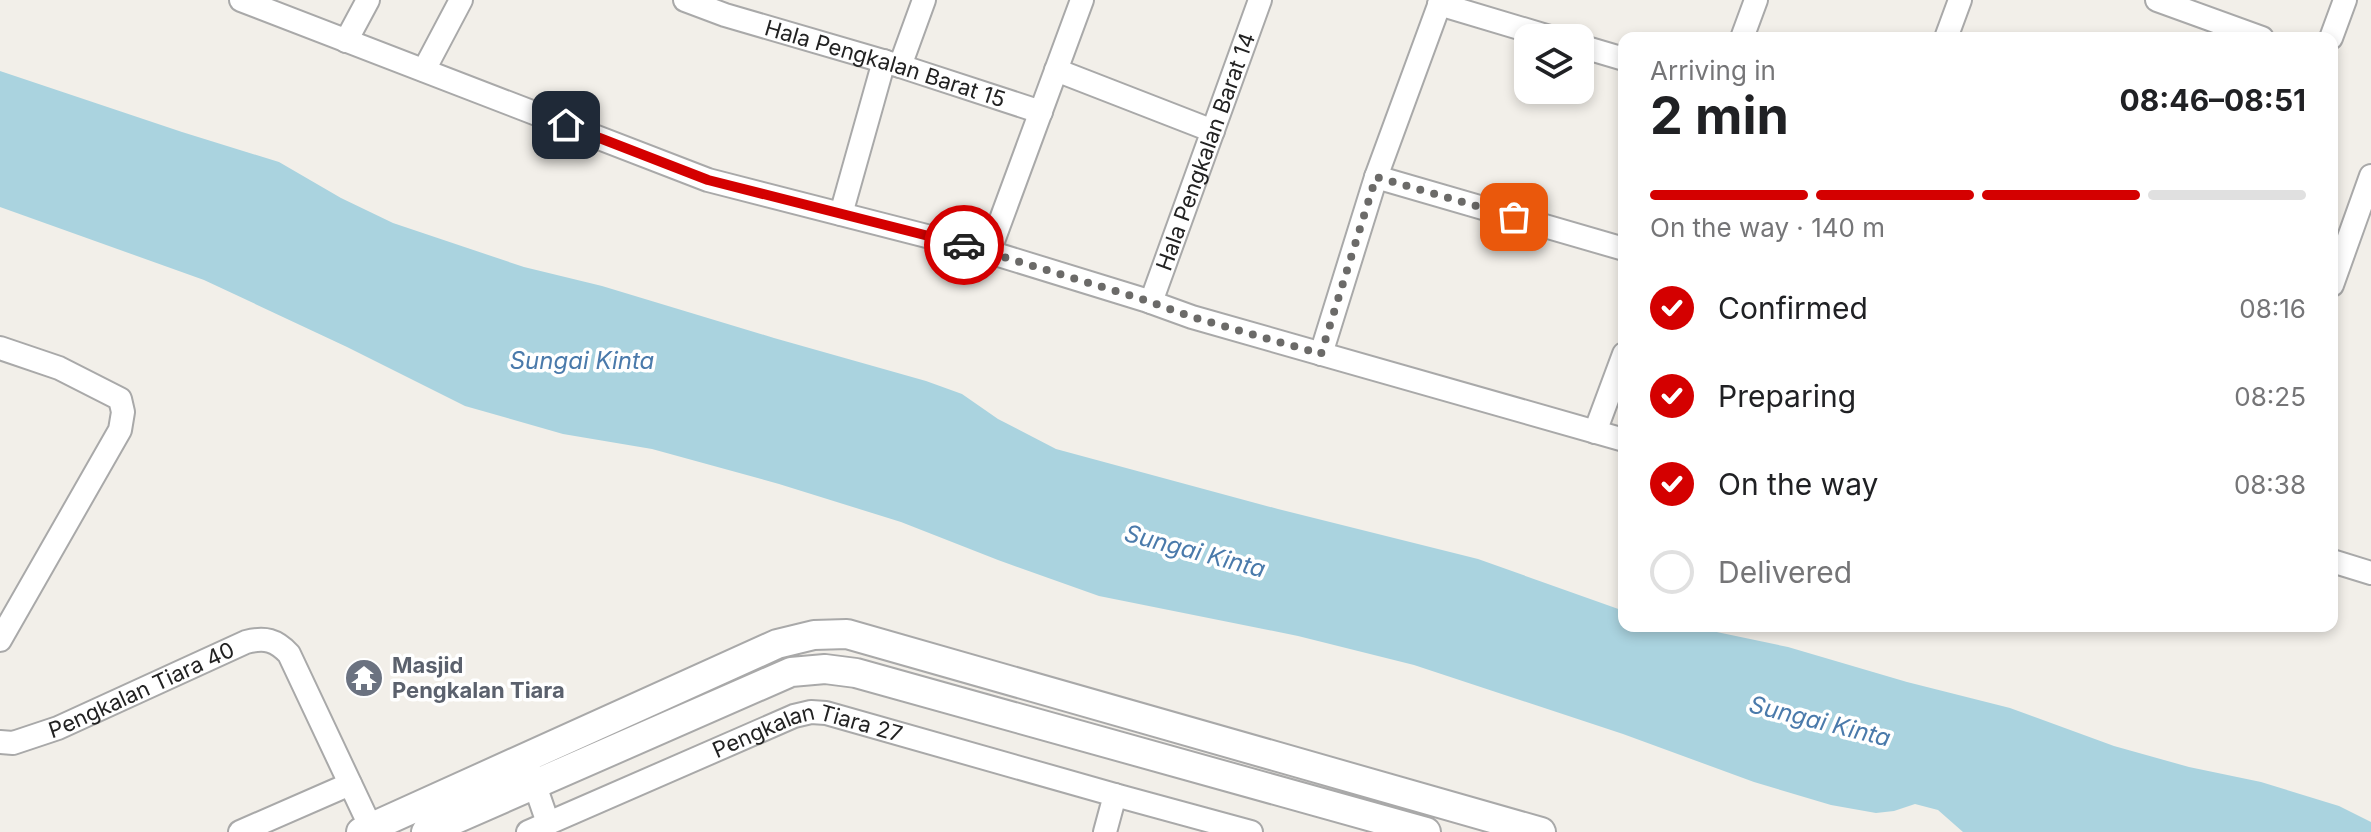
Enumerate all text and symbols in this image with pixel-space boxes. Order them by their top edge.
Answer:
street label: Hala Pengkalan Barat 15 [762,14,1009,113]
map controls [1514,24,1594,104]
button: layers [1514,24,1594,104]
street label: Hala Pengkalan Barat 14 [1150,29,1260,274]
text: Arriving in [1650,55,1776,86]
text: 08:46–08:51 [2120,82,2306,118]
text: 2 min [1650,84,1789,147]
pin [532,91,600,159]
icon: home [544,103,588,147]
pin [1480,183,1548,251]
icon: bag [1492,195,1536,239]
courier [924,205,1004,285]
text: On the way · 140 m [1650,212,1885,243]
icon: car [942,223,986,267]
icon: check [1650,286,1694,330]
text: Confirmed [1718,290,1868,326]
text: 08:16 [2239,293,2306,324]
water label: Sungai Kinta [510,346,654,375]
icon: check [1650,374,1694,418]
text: Preparing [1718,378,1856,414]
text: 08:25 [2234,381,2306,412]
icon: check [1650,462,1694,506]
text: On the way [1718,466,1878,502]
text: 08:38 [2234,469,2306,500]
water label: Sungai Kinta [1121,518,1269,584]
text: Delivered [1718,554,1852,590]
street label: Pengkalan Tiara 40 [45,636,238,743]
place label: Masjid Pengkalan Tiara [392,652,565,703]
temple icon: Masjid Pengkalan Tiara [343,657,385,699]
water label: Sungai Kinta [1746,689,1894,753]
street label: Pengkalan Tiara 27 [708,699,905,763]

